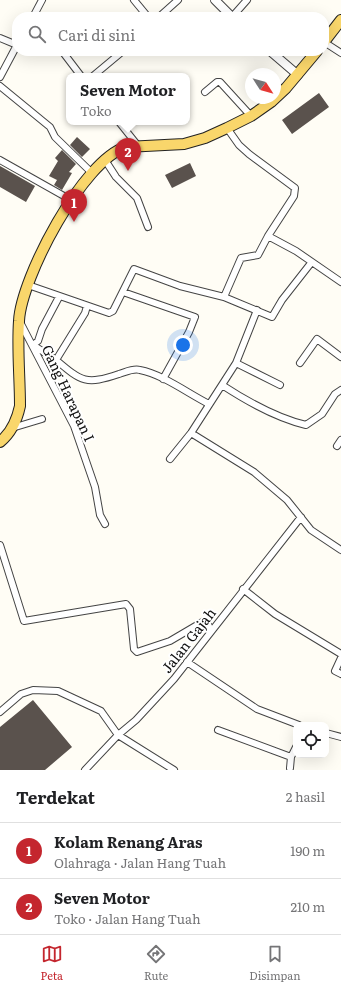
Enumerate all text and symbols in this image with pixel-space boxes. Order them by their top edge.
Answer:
search box [12,12,329,56]
icon: search [26,23,48,45]
text: Cari di sini [58,23,135,46]
north arrow [245,68,281,104]
popup [66,73,190,125]
text: Seven Motor [80,78,176,101]
text: Toko [80,101,112,120]
pin: 2 [115,138,141,171]
pin: 1 [61,189,87,222]
your location [173,335,193,355]
street label: Gang Harapan I [38,341,100,445]
street label: Jalan Gajah [156,603,220,677]
map controls [293,722,329,758]
button: locate [293,722,329,758]
text: Terdekat [16,784,95,809]
text: 2 hasil [286,787,325,806]
text: Kolam Renang Aras [54,830,203,853]
text: 1 [26,841,32,860]
text: 190 m [290,841,325,860]
text: Olahraga · Jalan Hang Tuah [54,853,226,872]
text: Seven Motor [54,886,150,909]
text: 2 [26,897,32,916]
text: 210 m [290,897,325,916]
text: Toko · Jalan Hang Tuah [54,909,201,928]
tab: Peta [41,943,63,983]
tab: Rute [144,943,168,983]
tab: Disimpan [249,943,300,983]

